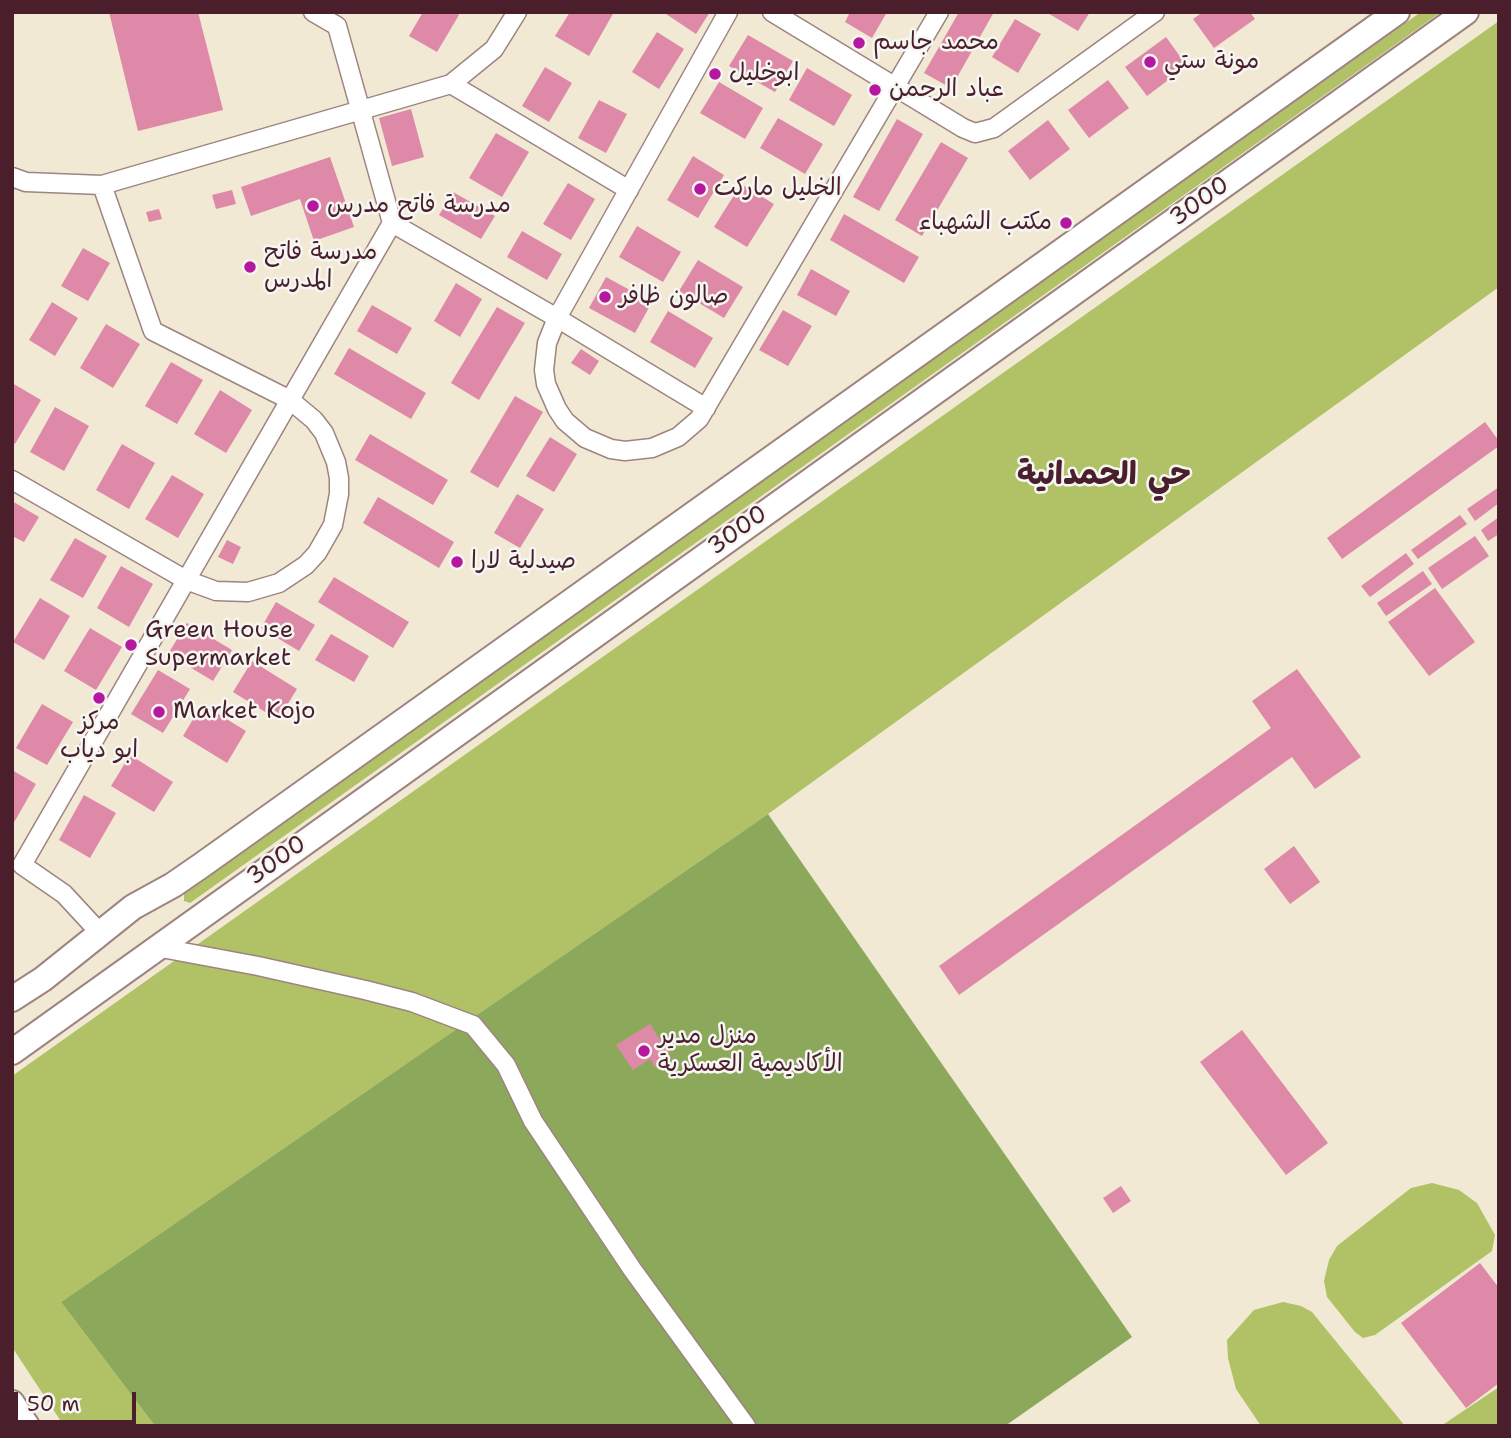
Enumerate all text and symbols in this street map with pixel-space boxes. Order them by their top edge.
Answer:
place label: محمد جاسم [873,29,999,57]
marker: محمد جاسم [851,35,867,51]
place label: مونة ستي [1164,48,1259,76]
marker: مونة ستي [1142,54,1158,70]
place label: ابوخليل [729,60,799,88]
marker: ابوخليل [707,66,723,82]
place label: عباد الرحمن [889,76,1004,104]
marker: عباد الرحمن [867,82,883,98]
street label: 3000 [1165,171,1235,233]
place label: الخليل ماركت [714,175,842,203]
marker: الخليل ماركت [692,181,708,197]
place label: مدرسة فاتح مدرس [327,192,511,220]
marker: مدرسة فاتح مدرس [305,198,321,214]
place label: مكتب الشهباء [919,209,1052,237]
marker: مكتب الشهباء [1058,215,1074,231]
place label: مدرسة فاتح المدرس [264,239,377,295]
marker: مدرسة فاتح المدرس [242,259,258,275]
place label: صالون ظافر [619,283,729,311]
marker: صالون ظافر [597,289,613,305]
district label: حي الحمدانية [1017,457,1191,495]
street label: 3000 [703,500,773,562]
place label: صيدلية لارا [471,548,576,576]
marker: صيدلية لارا [449,554,465,570]
place label: Green House Supermarket [145,617,293,673]
marker: Green House Supermarket [123,637,139,653]
marker: مركز ابو دياب [91,690,107,706]
place label: Market Kojo [173,698,316,726]
marker: Market Kojo [151,704,167,720]
place label: مركز ابو دياب [60,709,138,765]
street label: 3000 [242,830,312,892]
place label: منزل مدير الأكاديمية العسكرية [658,1023,843,1079]
marker: منزل مدير الأكاديمية العسكرية [636,1043,652,1059]
scale bar [18,1378,140,1422]
text: 50 m [27,1390,80,1418]

